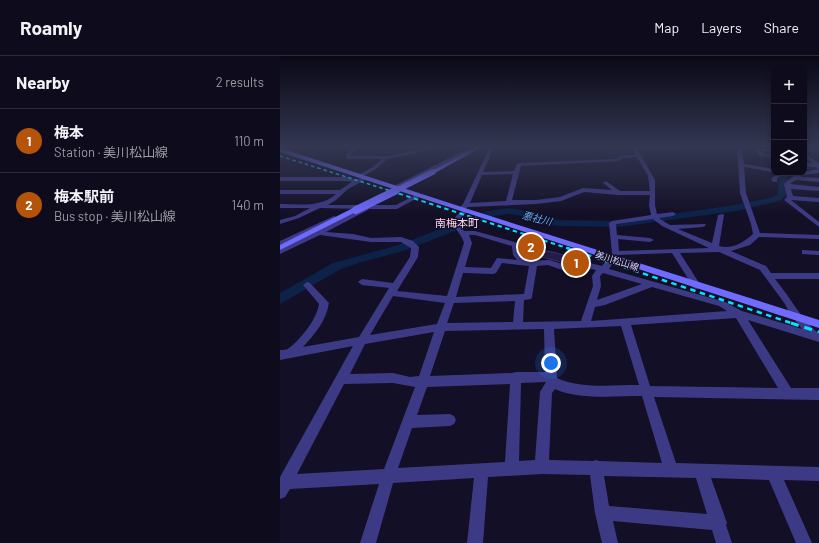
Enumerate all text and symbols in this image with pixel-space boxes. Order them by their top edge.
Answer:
text: Roamly [20,16,82,39]
text: Map [654,19,679,36]
text: Layers [701,19,742,36]
text: Share [764,19,799,36]
map controls [771,68,807,176]
button: + [771,68,807,104]
text: Nearby [16,72,70,92]
text: 2 results [216,74,264,90]
button: − [771,104,807,140]
text: 梅本 [54,123,84,141]
text: 1 [27,133,31,149]
text: 110 m [234,133,264,149]
button: layers [771,140,807,176]
text: Station · 美川松山線 [54,144,168,160]
text: 梅本駅前 [54,187,114,205]
text: 2 [25,197,33,213]
text: 140 m [232,197,264,213]
text: Bus stop · 美川松山線 [54,208,176,224]
water label: 悪社川 [521,209,554,228]
district label: 南梅本町 [435,216,479,229]
pin: 2 [518,232,544,262]
pin: 1 [563,248,589,278]
street label: 美川松山線 [594,248,641,273]
your location [541,353,561,373]

